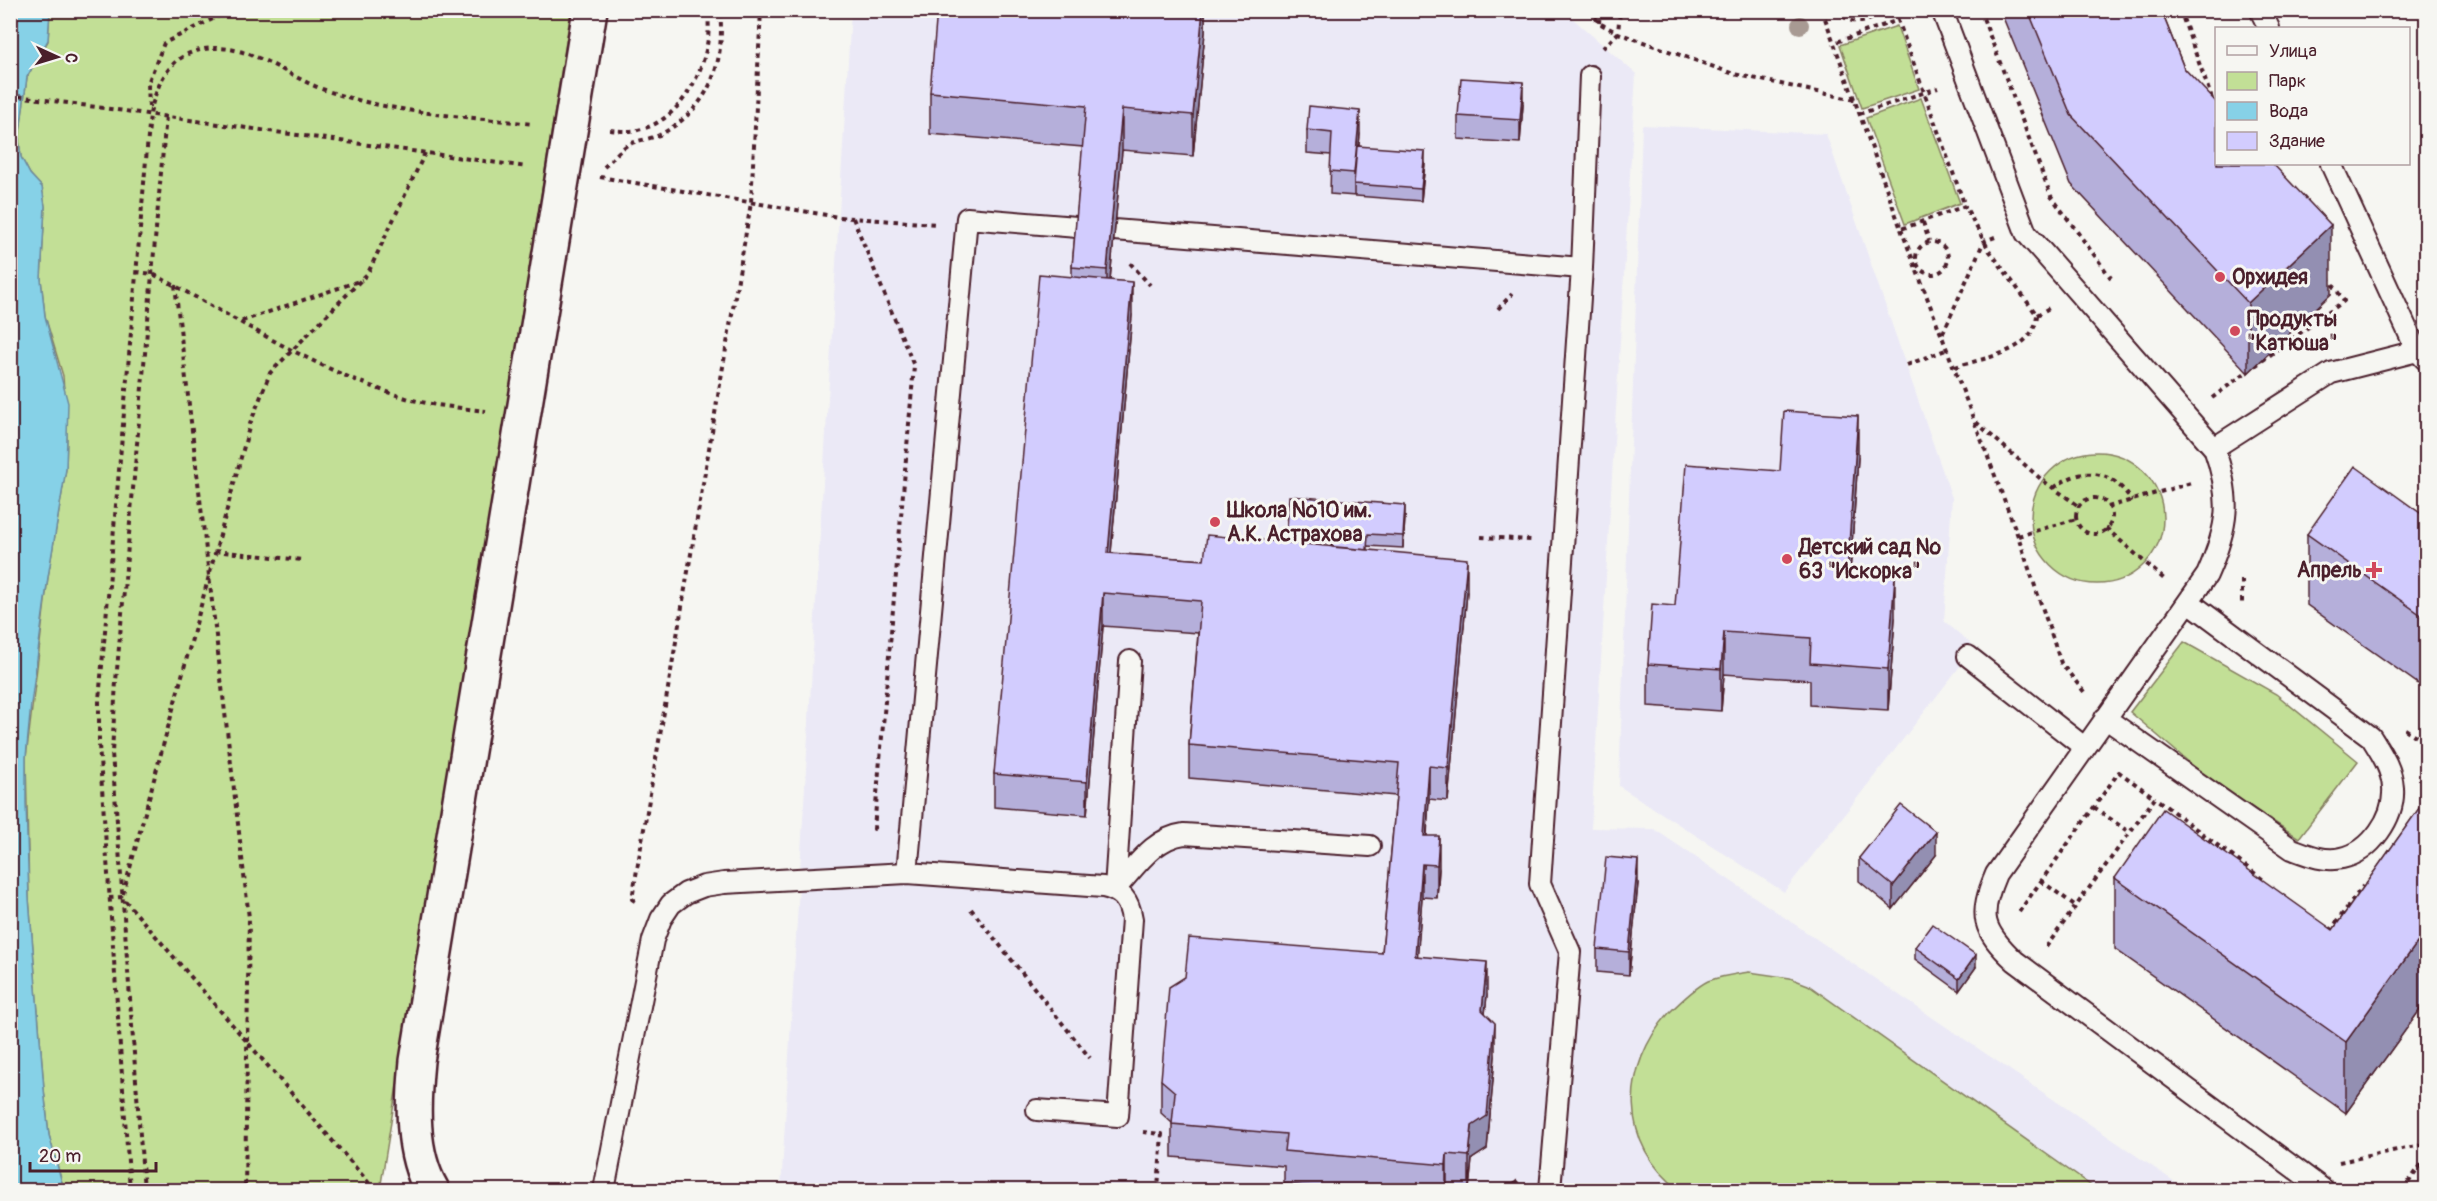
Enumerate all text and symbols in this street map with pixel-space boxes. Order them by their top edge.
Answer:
north arrow [27,27,87,87]
legend [2215,27,2410,165]
text: Улица [2269,40,2317,63]
text: С [61,52,81,64]
text: Парк [2269,70,2306,93]
text: Вода [2269,100,2308,123]
text: Здание [2269,130,2325,153]
place label: Орхидея [2232,264,2308,291]
marker: Орхидея [2213,270,2227,284]
place label: Продукты "Катюша" [2247,306,2337,357]
marker: Продукты "Катюша" [2228,324,2242,338]
place label: Школа №10 им. А.К. Астрахова [1226,497,1372,548]
marker: Школа №10 им. А.К. Астрахова [1208,515,1222,529]
place label: Детский сад № 63 "Искорка" [1797,534,1942,585]
marker: Детский сад № 63 "Искорка" [1780,552,1794,566]
place label: Апрель [2297,557,2362,584]
marker: Апрель [2367,563,2381,577]
scale bar [30,1135,156,1173]
text: 20 m [39,1145,81,1168]

